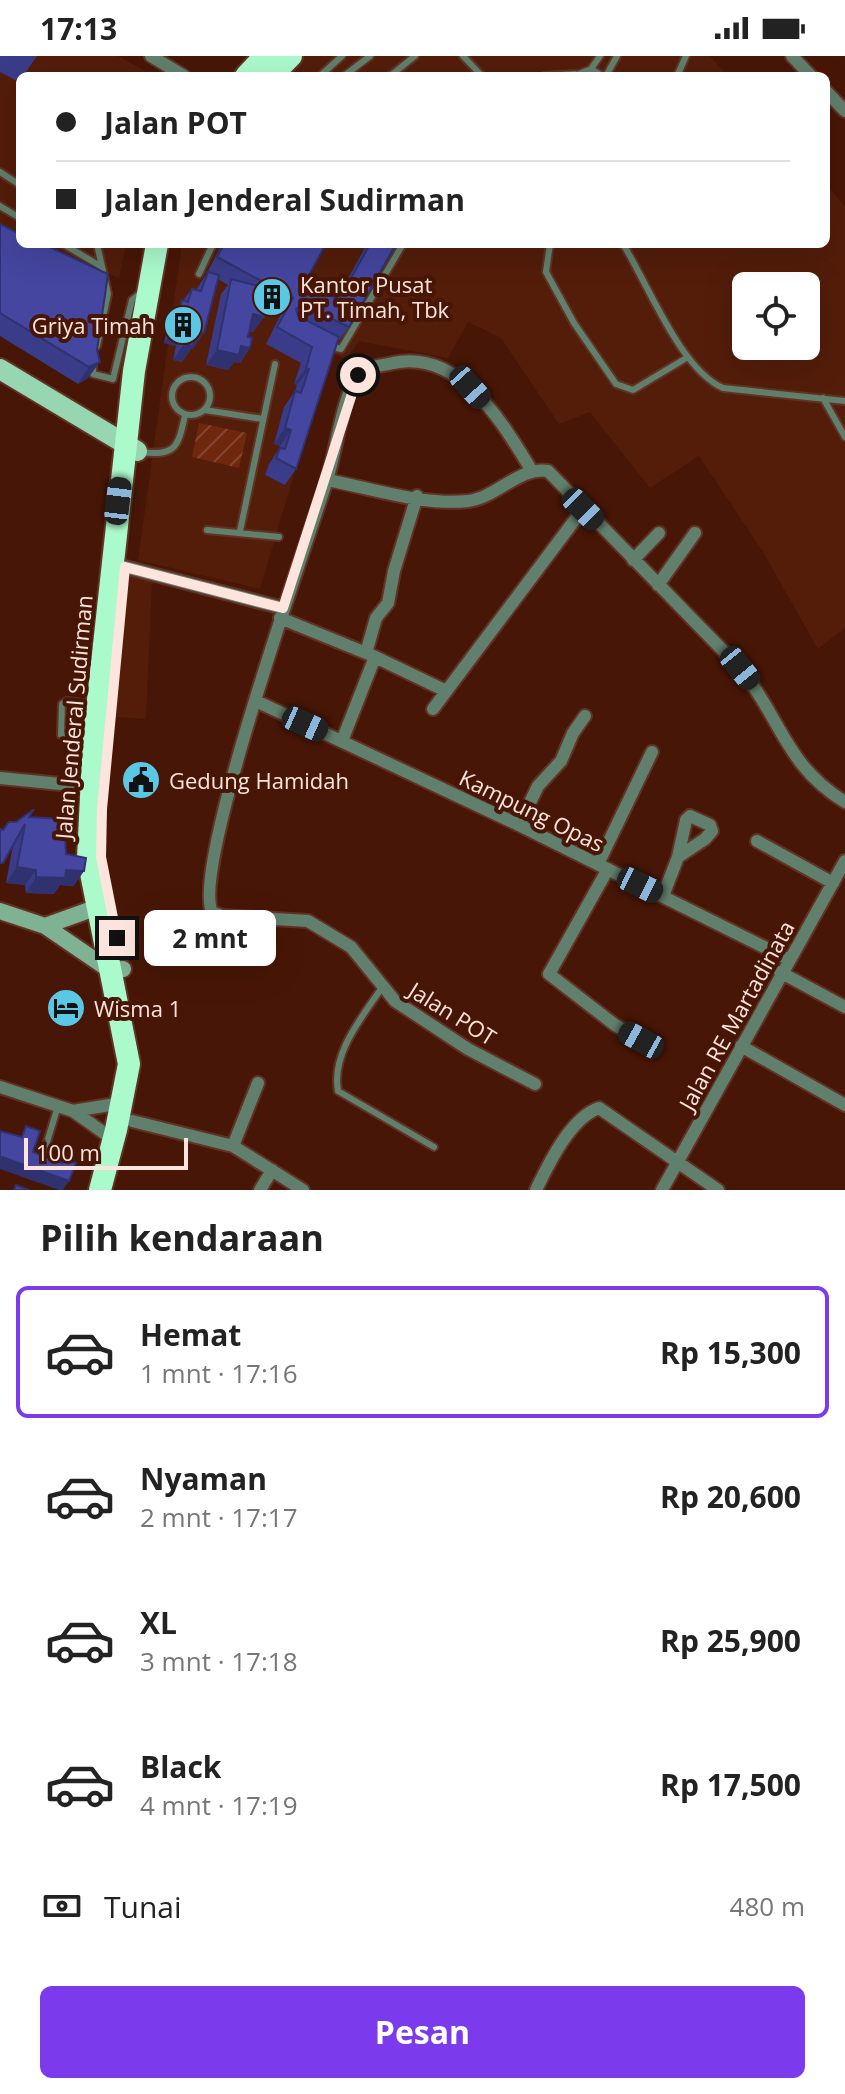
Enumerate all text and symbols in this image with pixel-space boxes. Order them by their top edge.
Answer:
text: 17:13 [40,8,117,49]
text: Jalan POT [104,102,247,143]
text: Jalan Jenderal Sudirman [104,179,465,220]
place label: Kantor Pusat PT. Timah, Tbk [300,269,450,324]
map controls [732,272,820,360]
button: locate [732,272,820,360]
building icon: Kantor Pusat PT. Timah, Tbk [251,276,293,318]
building icon: Griya Timah [162,304,204,346]
place label: Griya Timah [32,310,155,340]
route start [340,357,376,393]
car [445,361,495,413]
car [103,476,133,526]
car [558,484,608,534]
street label: Jalan Jenderal Sudirman [47,594,99,842]
car [716,642,764,694]
car [278,703,332,745]
public building icon: Gedung Hamidah [120,759,162,801]
street label: Kampung Opas [455,762,609,858]
place label: Gedung Hamidah [169,765,349,795]
car [613,864,667,906]
callout: 2 mnt [145,910,277,966]
street label: Jalan RE Martadinata [670,915,801,1117]
route end [99,920,135,956]
text: 2 mnt [172,920,248,956]
street label: Jalan POT [402,973,502,1052]
hotel icon: Wisma 1 [45,987,87,1029]
place label: Wisma 1 [94,993,181,1023]
car [614,1018,668,1062]
scale bar [24,1134,188,1170]
text: 100 m [36,1137,100,1167]
text: Pilih kendaraan [40,1213,324,1262]
text: Hemat [140,1314,241,1355]
icon: car [44,1316,116,1388]
text: Rp 15,300 [660,1332,801,1373]
text: 1 mnt · 17:16 [140,1355,298,1391]
text: Nyaman [140,1458,267,1499]
icon: car [44,1460,116,1532]
text: Rp 20,600 [660,1476,801,1517]
text: 2 mnt · 17:17 [140,1499,298,1535]
text: XL [140,1602,177,1643]
icon: car [44,1604,116,1676]
text: Rp 25,900 [660,1620,801,1661]
text: 3 mnt · 17:18 [140,1643,298,1679]
text: Black [140,1746,221,1787]
icon: car [44,1748,116,1820]
text: Rp 17,500 [660,1764,801,1805]
text: 4 mnt · 17:19 [140,1787,298,1823]
icon: cash [40,1884,84,1928]
text: Tunai [104,1886,182,1927]
text: 480 m [730,1888,805,1924]
button: Pesan [40,1986,805,2078]

